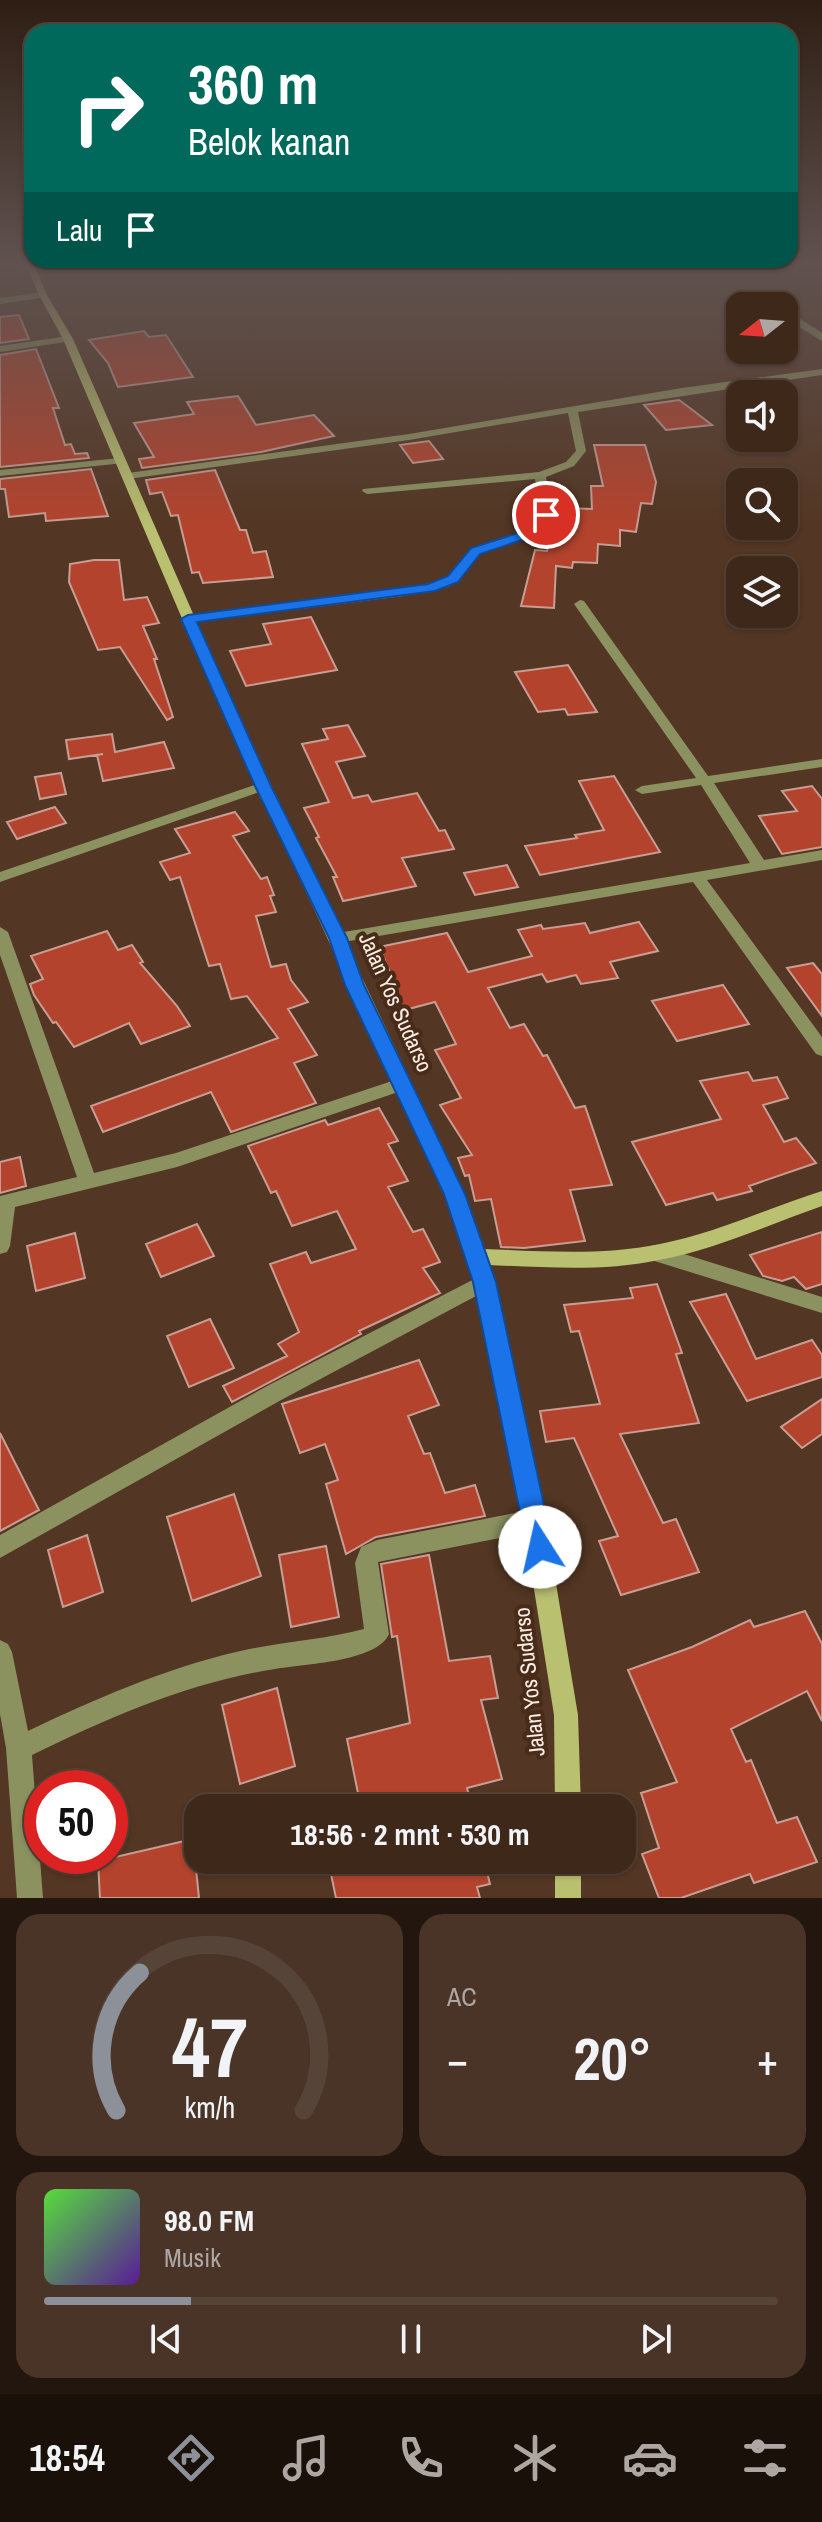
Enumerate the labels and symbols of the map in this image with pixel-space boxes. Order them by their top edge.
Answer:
north arrow [726,292,798,364]
pin [512,481,580,549]
street label: Jalan Yos Sudarso [352,928,440,1076]
position arrow [498,1505,582,1589]
street label: Jalan Yos Sudarso [506,1606,552,1758]
speed limit sign: 50 [24,1770,128,1874]

